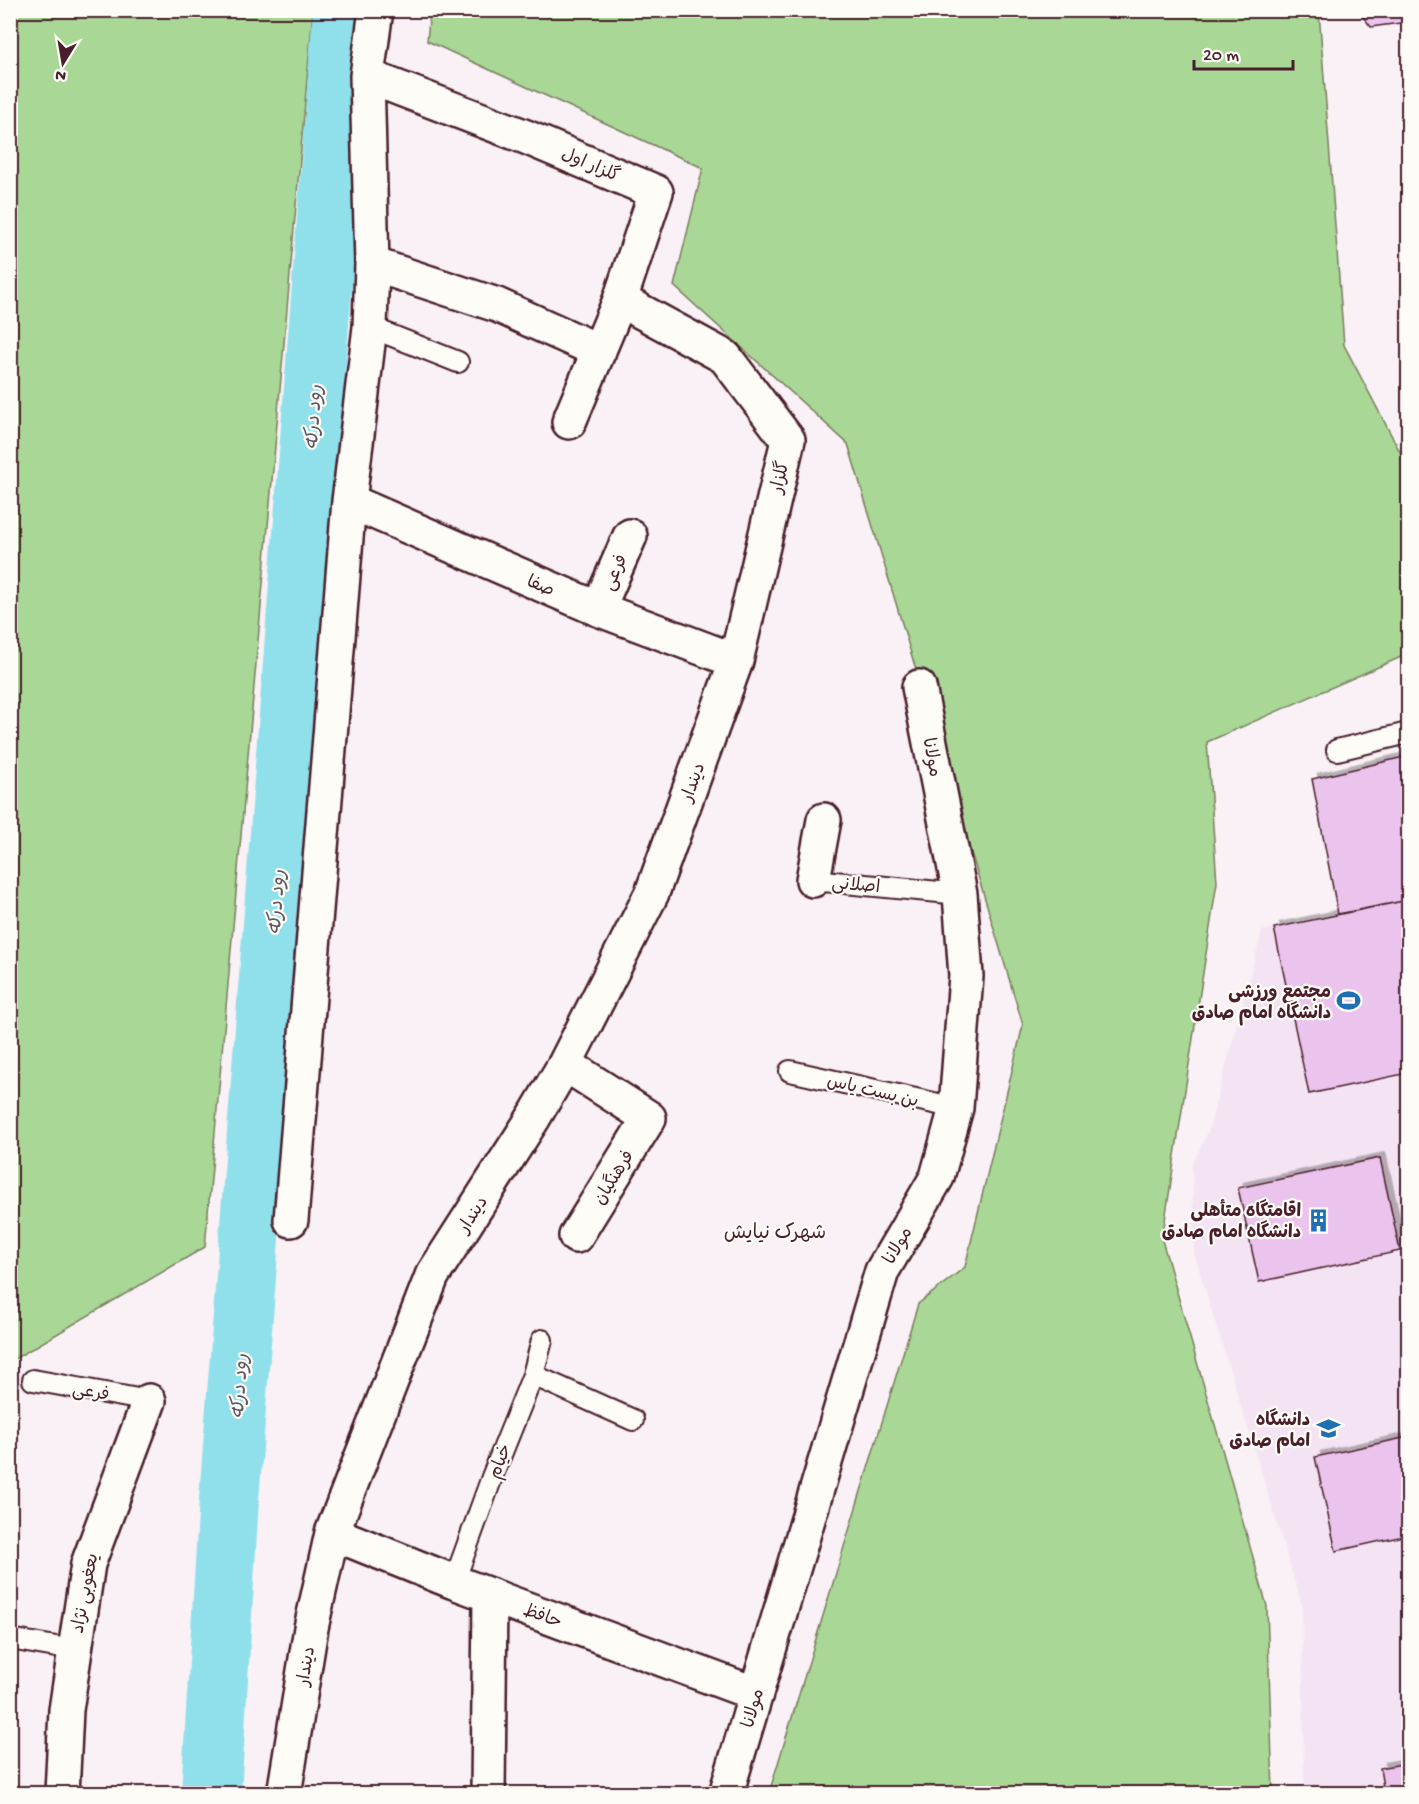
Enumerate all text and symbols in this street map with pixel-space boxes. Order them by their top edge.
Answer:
north arrow [33,33,93,93]
scale bar [1194,33,1293,71]
text: 20 m [1203,46,1239,67]
text: N [53,64,68,85]
street label: گلزار اول [558,143,623,188]
water label: رود درکه [301,384,329,450]
street label: گلزار [765,459,795,498]
street label: فرعی [599,552,633,594]
street label: صفا [523,572,557,602]
street label: مولانا [916,736,945,779]
street label: دیندار [677,761,711,807]
water label: رود درکه [264,869,292,935]
street label: اصلانی [831,874,881,899]
place label: مجتمع ورزشی دانشگاه امام صادق [1192,983,1331,1026]
sports icon: مجتمع ورزشی دانشگاه امام صادق [1336,988,1362,1014]
street label: بن بست یاس [825,1072,920,1113]
street label: فرهنگیان [589,1146,640,1209]
street label: دیندار [453,1193,494,1239]
place label: اقامتگاه متأهلی دانشگاه امام صادق [1162,1199,1301,1245]
building icon: اقامتگاه متأهلی دانشگاه امام صادق [1306,1207,1332,1233]
district label: شهرک نیایش [724,1222,826,1246]
street label: مولانا [880,1224,918,1269]
water label: رود درکه [227,1353,255,1419]
street label: فرعی [70,1380,111,1407]
place label: دانشگاه امام صادق [1229,1408,1310,1454]
school or university icon: دانشگاه امام صادق [1315,1416,1341,1442]
street label: خیام [485,1441,518,1483]
street label: یعغوبی نژاد [68,1552,104,1635]
street label: حافظ [520,1601,564,1634]
street label: دیندار [294,1645,321,1690]
street label: مولانا [739,1687,770,1731]

